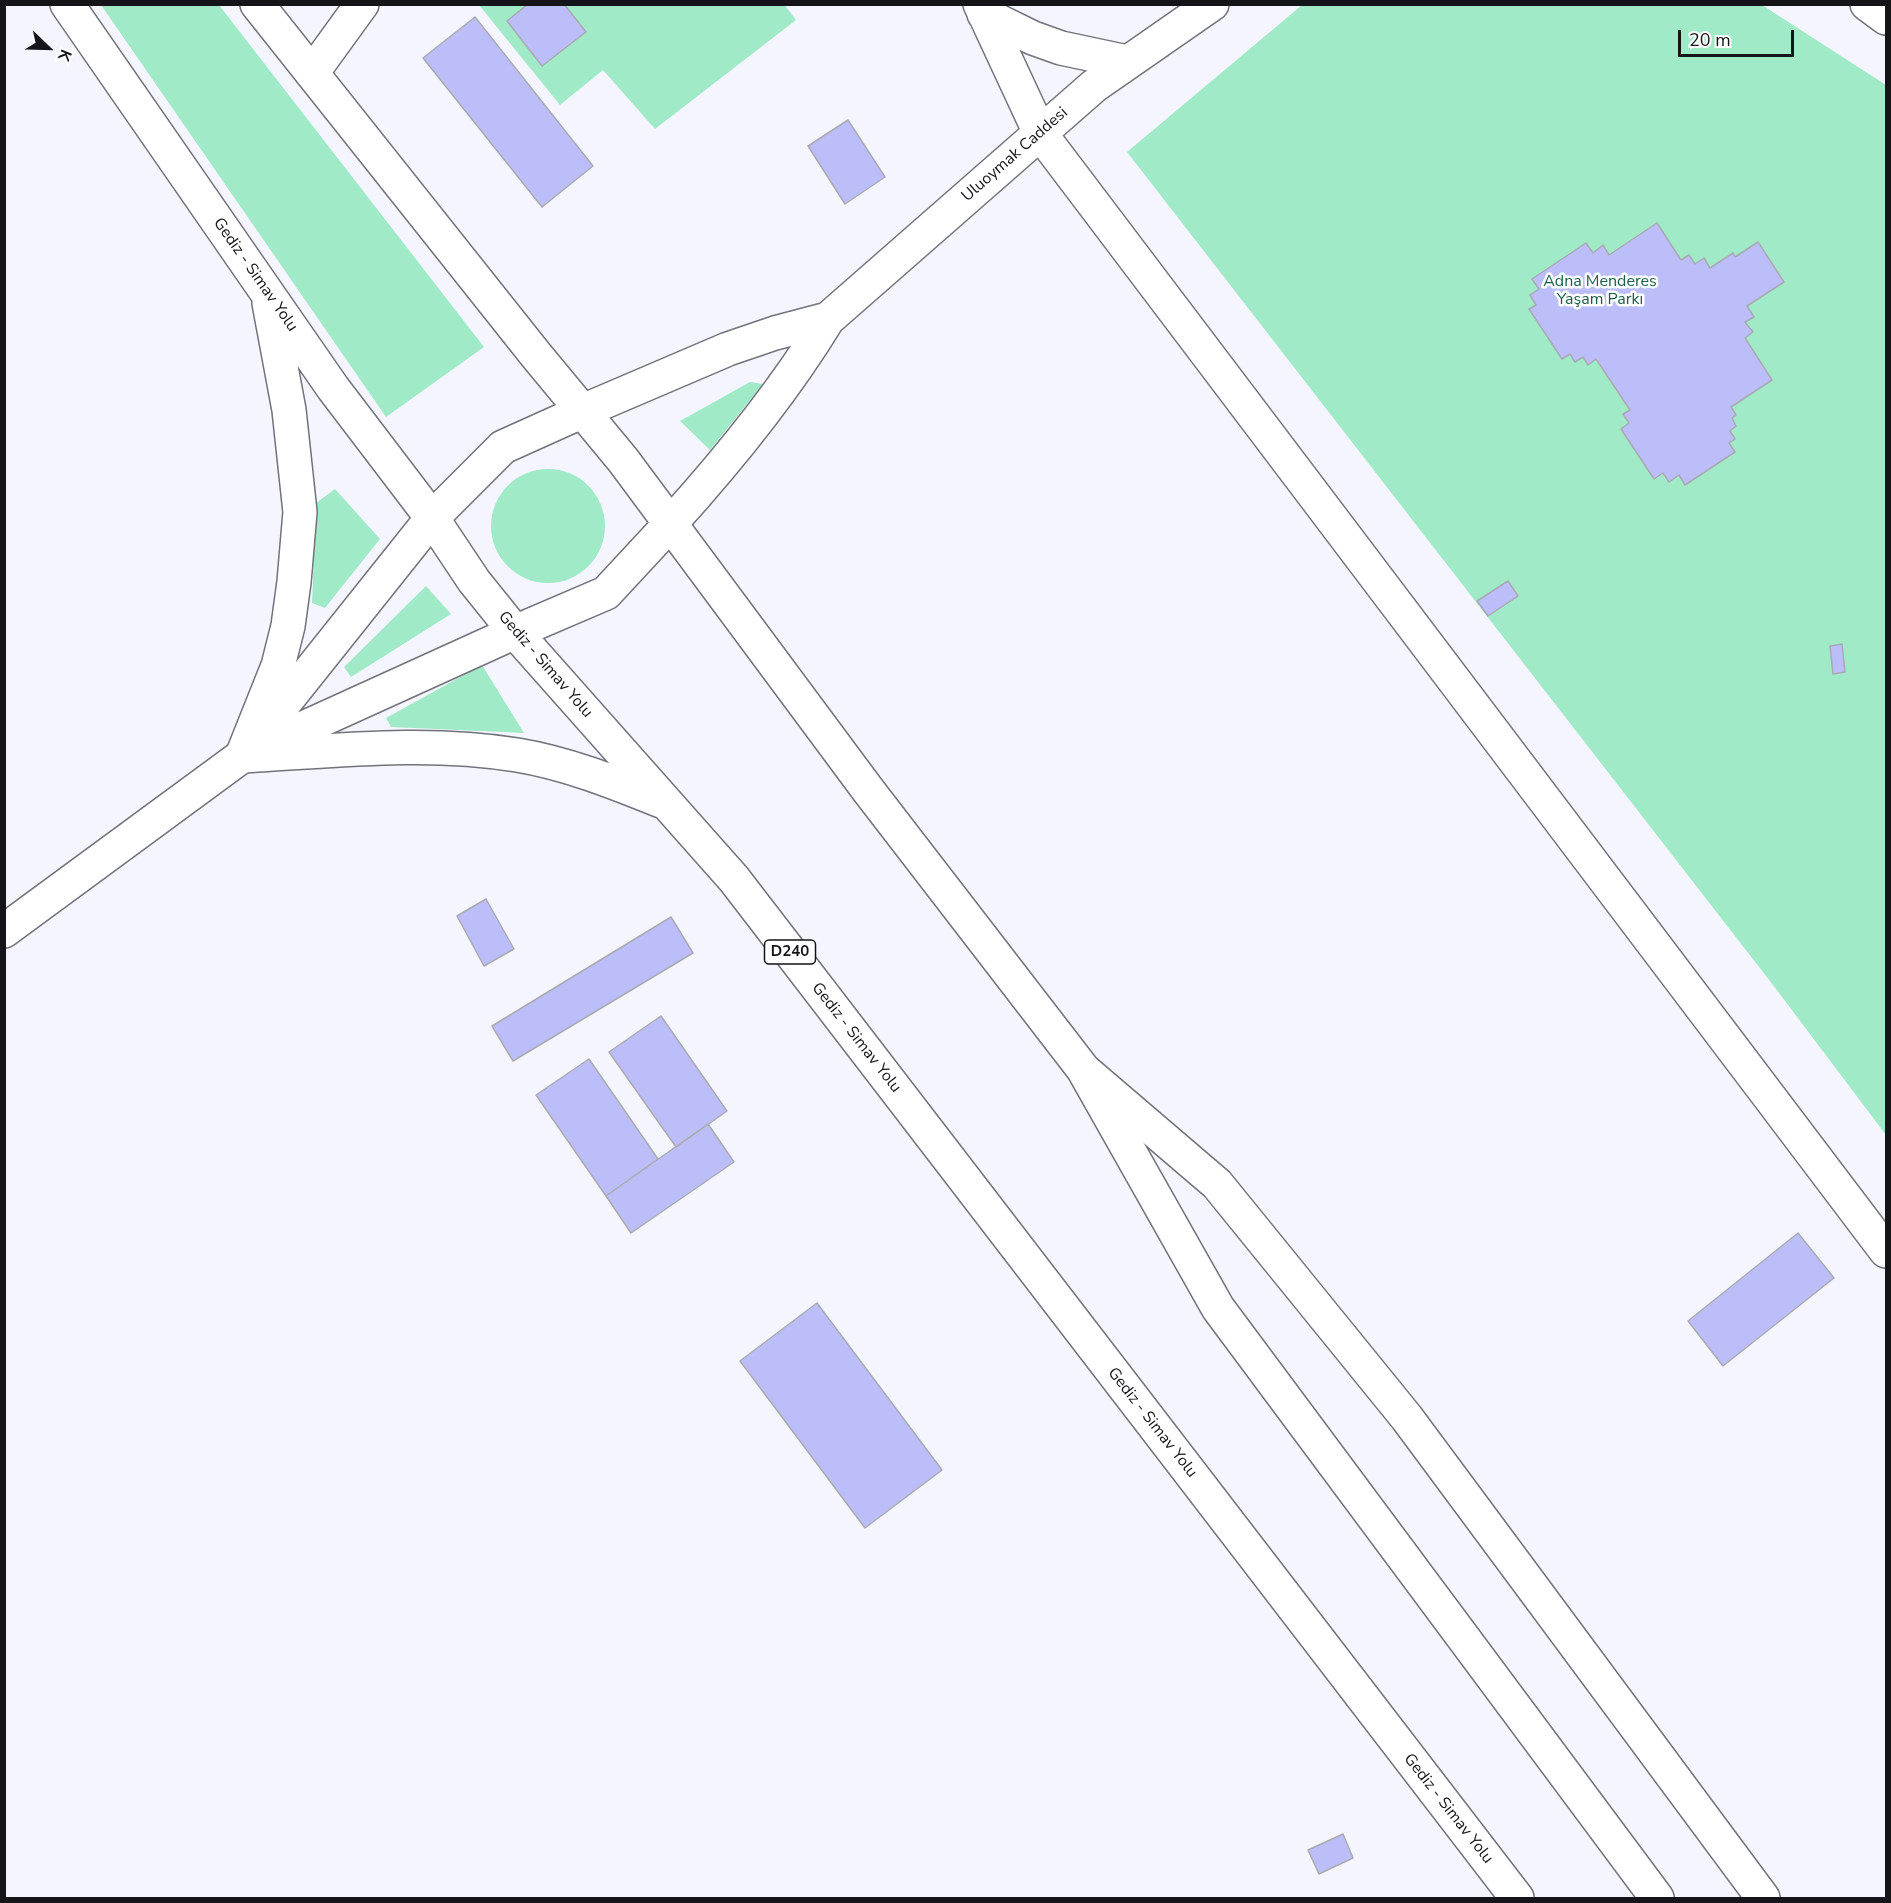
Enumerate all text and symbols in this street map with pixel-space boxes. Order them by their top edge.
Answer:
north arrow [18,18,78,78]
scale bar [1681,18,1796,56]
text: 20 m [1689,28,1731,52]
text: K [52,46,77,64]
street label: Uluoymak Caddesi [958,104,1072,206]
street label: Gediz - Simav Yolu [209,214,301,336]
park label: Adna Menderes Yaşam Parkı [1543,272,1657,310]
street label: Gediz - Simav Yolu [494,608,596,722]
road number: D240 [764,940,816,964]
street label: Gediz - Simav Yolu [807,979,905,1097]
street label: Gediz - Simav Yolu [1103,1364,1201,1482]
street label: Gediz - Simav Yolu [1399,1750,1497,1868]

